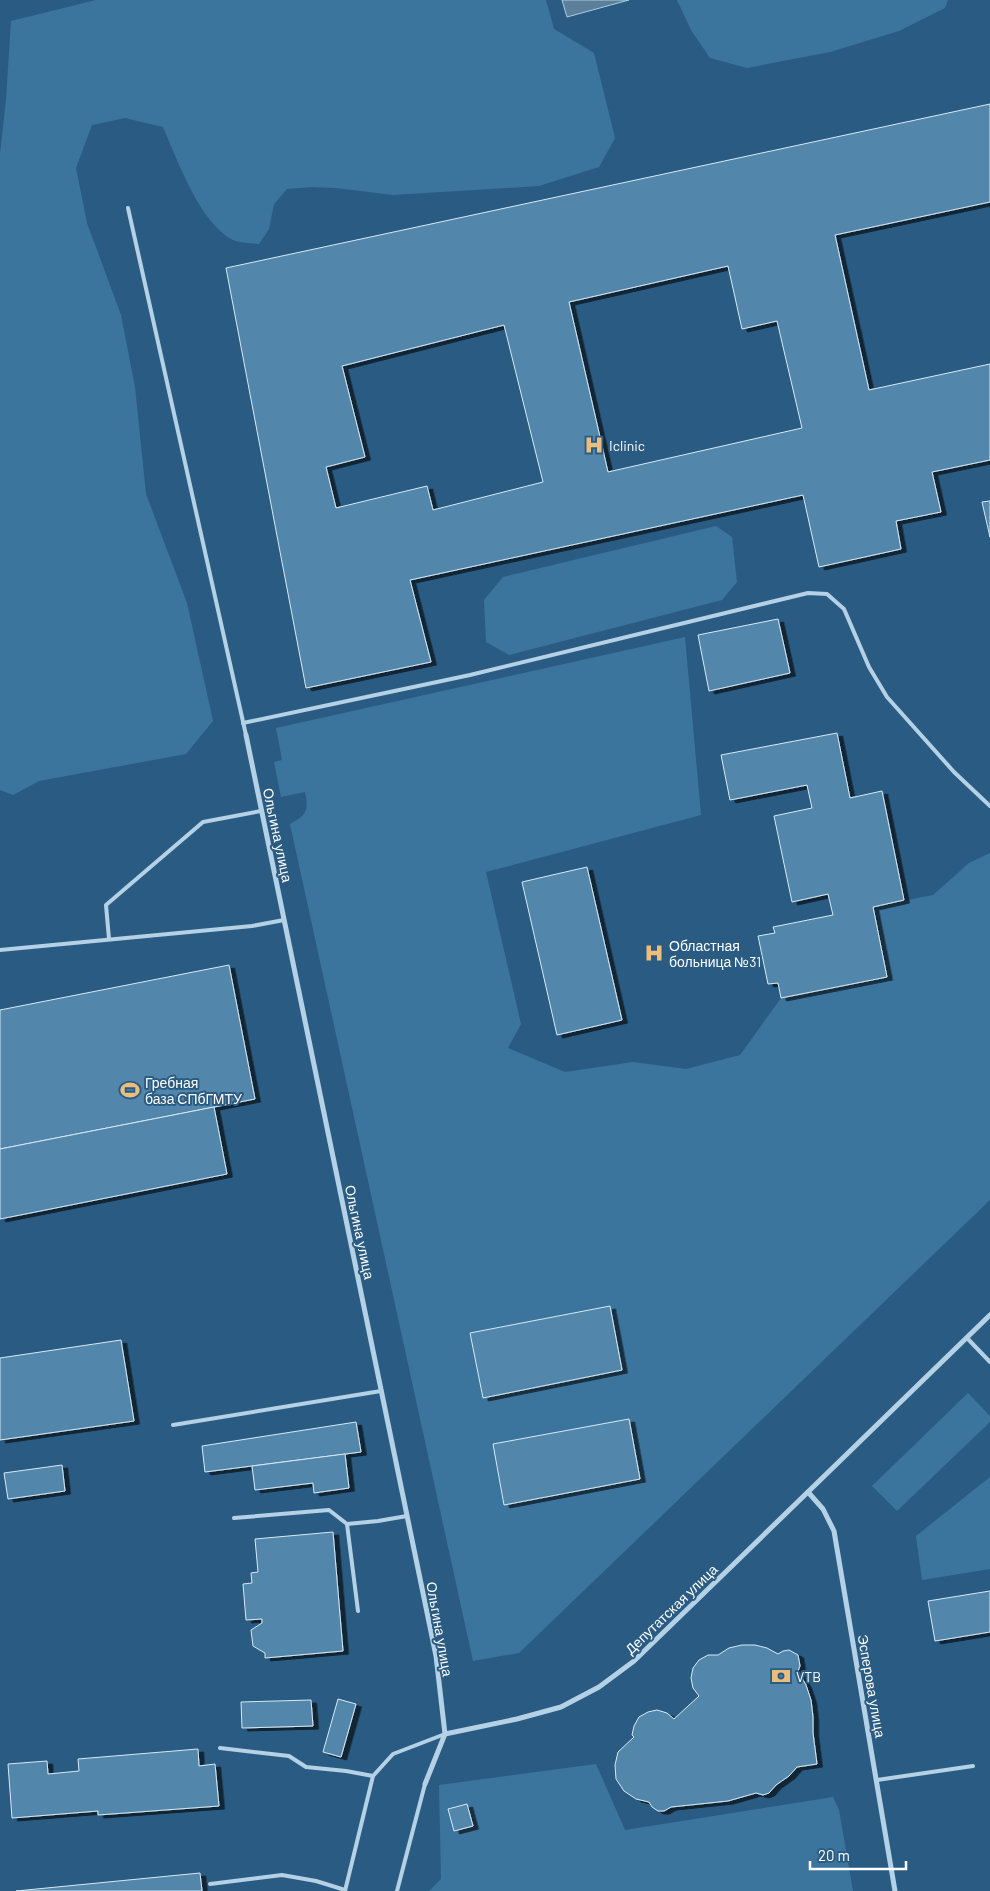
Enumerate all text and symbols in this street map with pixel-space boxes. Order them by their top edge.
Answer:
hospital icon: Iclinic [583,434,605,456]
place label: Iclinic [609,437,645,454]
street label: Ольгина улица [260,786,296,884]
place label: Областная больница №31 [669,937,761,970]
hospital icon: Областная больница №31 [643,942,665,964]
place label: Гребная база СПбГМТУ [145,1074,242,1107]
sports icon: Гребная база СПбГМТУ [119,1079,141,1101]
street label: Ольгина улица [342,1183,378,1281]
street label: Депутатская улица [621,1560,721,1657]
street label: Ольгина улица [423,1580,457,1678]
street label: Эсперова улица [855,1633,889,1739]
bank icon: VTB [770,1665,792,1687]
place label: VTB [796,1668,821,1685]
scale bar [810,1838,906,1870]
text: 20 m [818,1846,850,1864]

